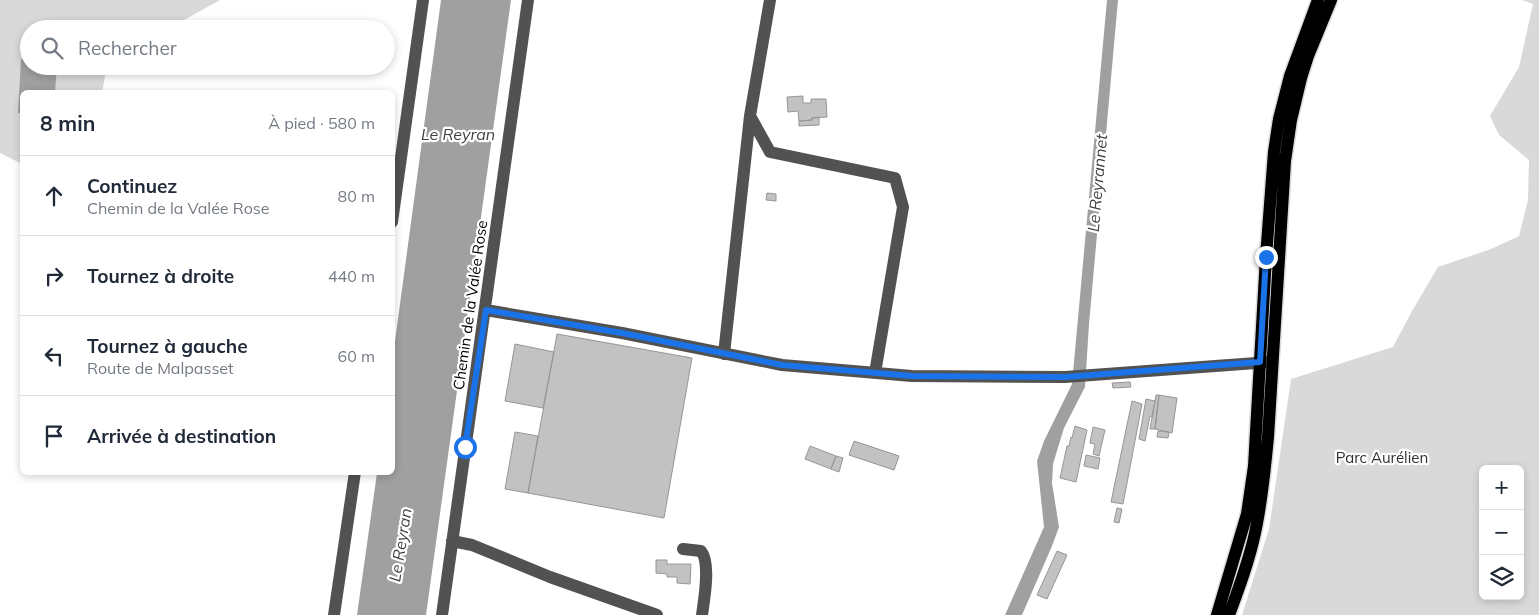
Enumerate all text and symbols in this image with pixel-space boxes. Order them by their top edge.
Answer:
search box [20,20,395,75]
icon: search [38,34,66,62]
text: Rechercher [78,36,177,60]
text: 8 min [40,110,95,136]
text: À pied · 580 m [268,113,375,133]
water label: Le Reyran [421,124,495,144]
water label: Le Reyrannet [1083,133,1111,233]
text: Continuez [87,174,177,198]
icon: ahead [40,182,68,210]
text: 80 m [338,186,375,206]
text: Chemin de la Valée Rose [87,198,269,218]
street label: Chemin de la Valée Rose [449,219,491,391]
route end [1255,246,1278,269]
icon: right [40,262,68,290]
text: Tournez à droite [87,264,234,288]
text: 440 m [328,266,375,286]
text: Tournez à gauche [87,334,248,358]
icon: left [40,342,68,370]
text: 60 m [338,346,375,366]
text: Route de Malpasset [87,358,234,378]
icon: arrive [40,422,68,450]
text: Arrivée à destination [87,424,276,448]
route start [454,436,477,459]
park label: Parc Aurélien [1336,448,1428,467]
map controls [1479,465,1524,600]
button: + [1479,465,1524,510]
water label: Le Reyran [384,507,416,583]
button: − [1479,510,1524,555]
button: layers [1479,555,1524,600]

